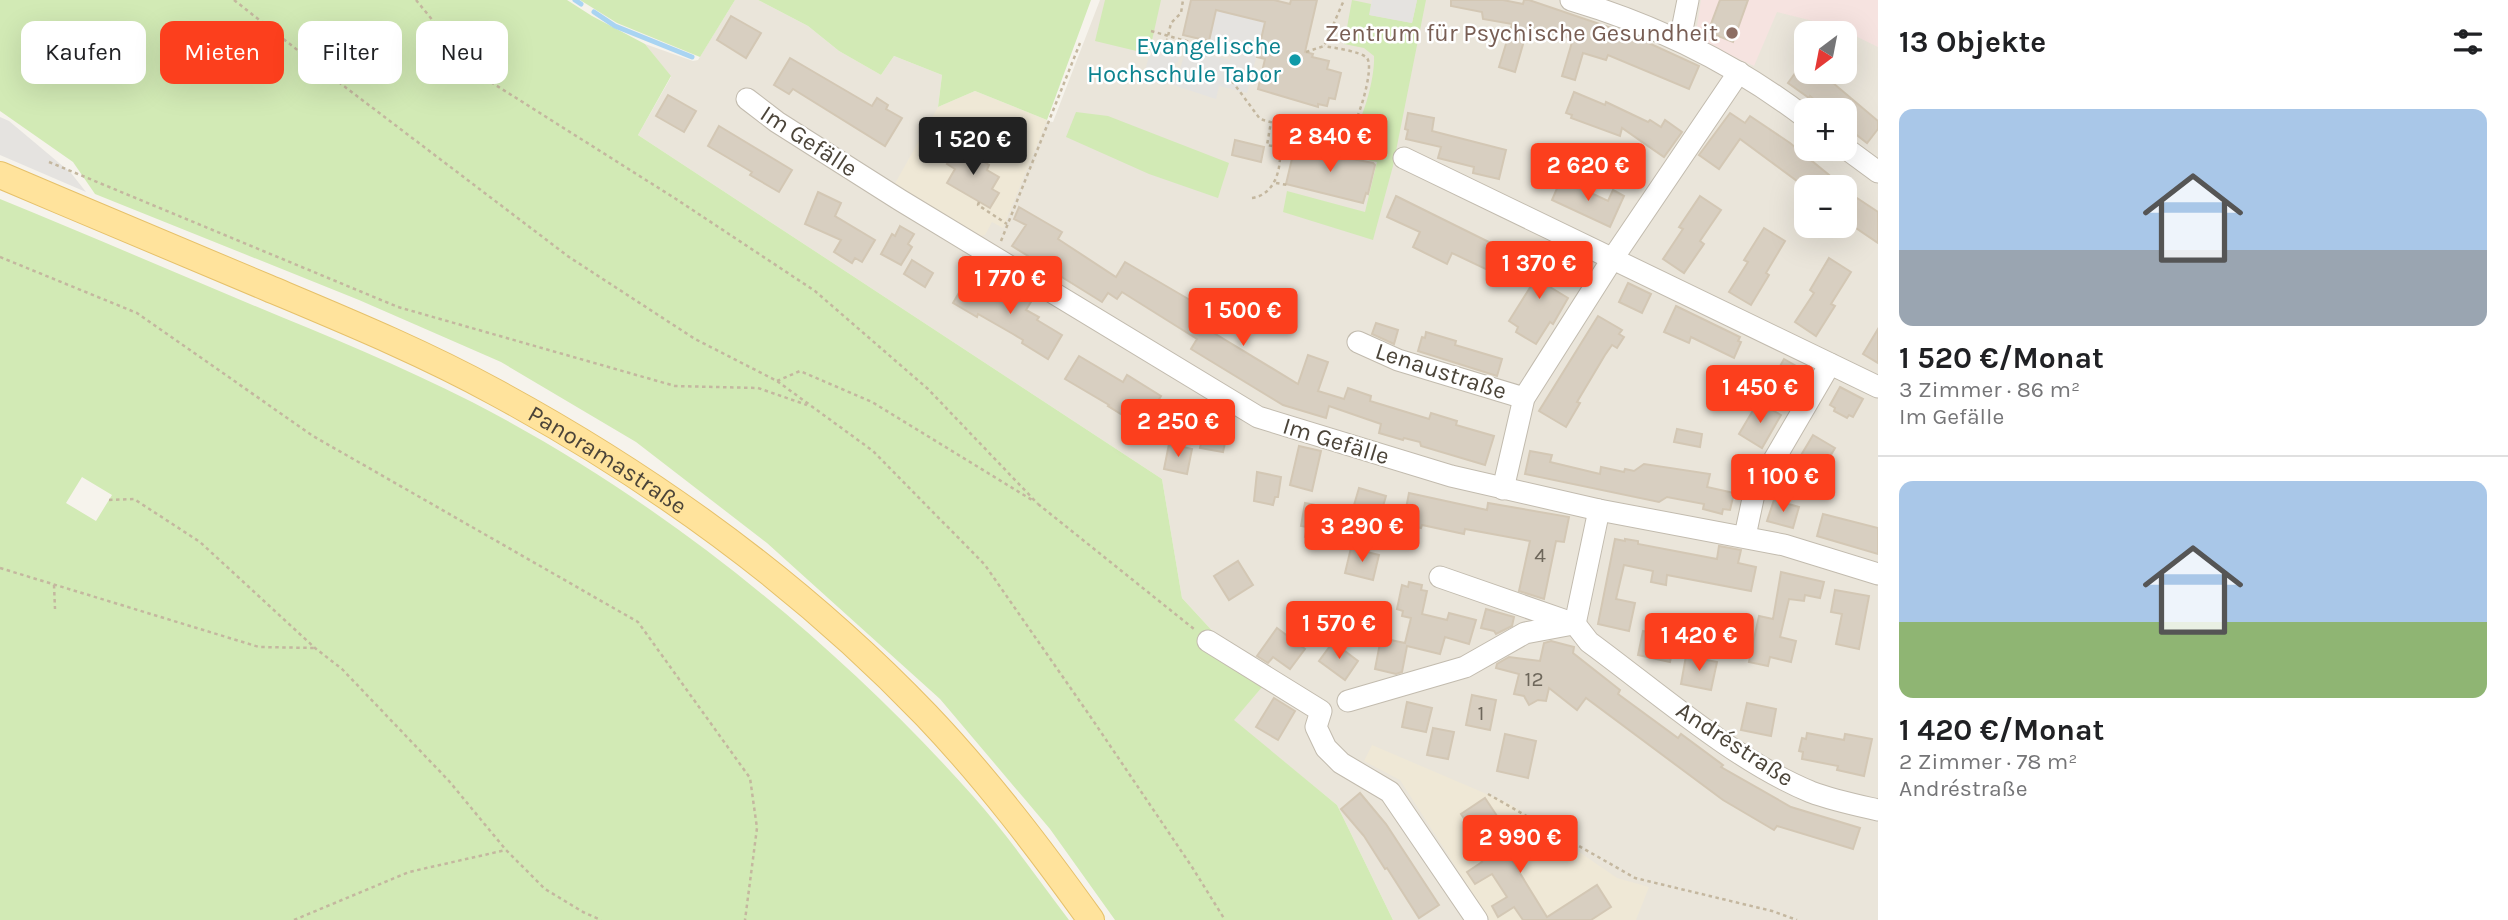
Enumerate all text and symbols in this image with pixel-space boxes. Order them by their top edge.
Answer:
place label: Zentrum für Psychische Gesundheit [1325,19,1718,47]
chip: Kaufen [21,21,146,84]
chip: Mieten [160,21,284,84]
chip: Filter [298,21,402,84]
chip: Neu [416,21,508,84]
north arrow [1794,21,1857,84]
map controls [1794,21,1857,238]
icon: filters [2449,23,2487,61]
text: 13 Objekte [1899,24,2046,60]
marker: Zentrum für Psychische Gesundheit [1724,25,1740,41]
place label: Evangelische Hochschule Tabor [1087,32,1281,88]
marker: Evangelische Hochschule Tabor [1287,52,1303,68]
button: + [1794,98,1857,161]
street label: Im Gefälle [755,99,863,183]
pin: 2 840 € [1265,114,1395,174]
pin: 1 520 € [908,118,1038,177]
text: 2 840 € [1288,123,1372,150]
text: 1 520 € [935,126,1011,153]
pin: 2 620 € [1523,144,1653,203]
text: 2 620 € [1547,152,1629,179]
icon: home [2130,155,2256,281]
button: − [1794,175,1857,238]
pin: 1 370 € [1474,242,1604,301]
text: 1 370 € [1502,250,1576,277]
pin: 1 770 € [945,256,1075,316]
text: 1 770 € [974,265,1046,292]
pin: 1 500 € [1178,288,1308,348]
text: 1 500 € [1205,297,1281,324]
street label: Lenaustraße [1372,337,1510,405]
text: 1 520 €/Monat [1899,340,2104,376]
pin: 1 450 € [1695,366,1825,425]
text: 1 450 € [1722,374,1798,401]
text: 3 Zimmer · 86 m² [1899,376,2080,403]
street label: Panoramastraße [523,399,692,520]
pin: 2 250 € [1113,400,1243,459]
text: Im Gefälle [1899,403,2004,430]
text: 2 250 € [1137,408,1219,435]
street label: Im Gefälle [1279,412,1393,470]
pin: 1 100 € [1718,454,1848,514]
text: 1 100 € [1747,463,1819,490]
pin: 3 290 € [1297,504,1427,564]
text: 3 290 € [1320,513,1404,540]
icon: home [2130,527,2256,653]
house number: 4 [1534,543,1546,567]
pin: 1 570 € [1274,602,1404,661]
text: 1 570 € [1302,610,1376,637]
pin: 1 420 € [1634,614,1764,673]
text: 1 420 € [1661,622,1737,649]
house number: 12 [1524,667,1544,691]
street label: Andréstraße [1671,696,1799,792]
house number: 1 [1478,701,1484,725]
text: 1 420 €/Monat [1899,712,2104,748]
text: 2 Zimmer · 78 m² [1899,748,2078,775]
text: Andréstraße [1899,775,2027,802]
pin: 2 990 € [1455,816,1585,875]
text: 2 990 € [1479,824,1561,851]

